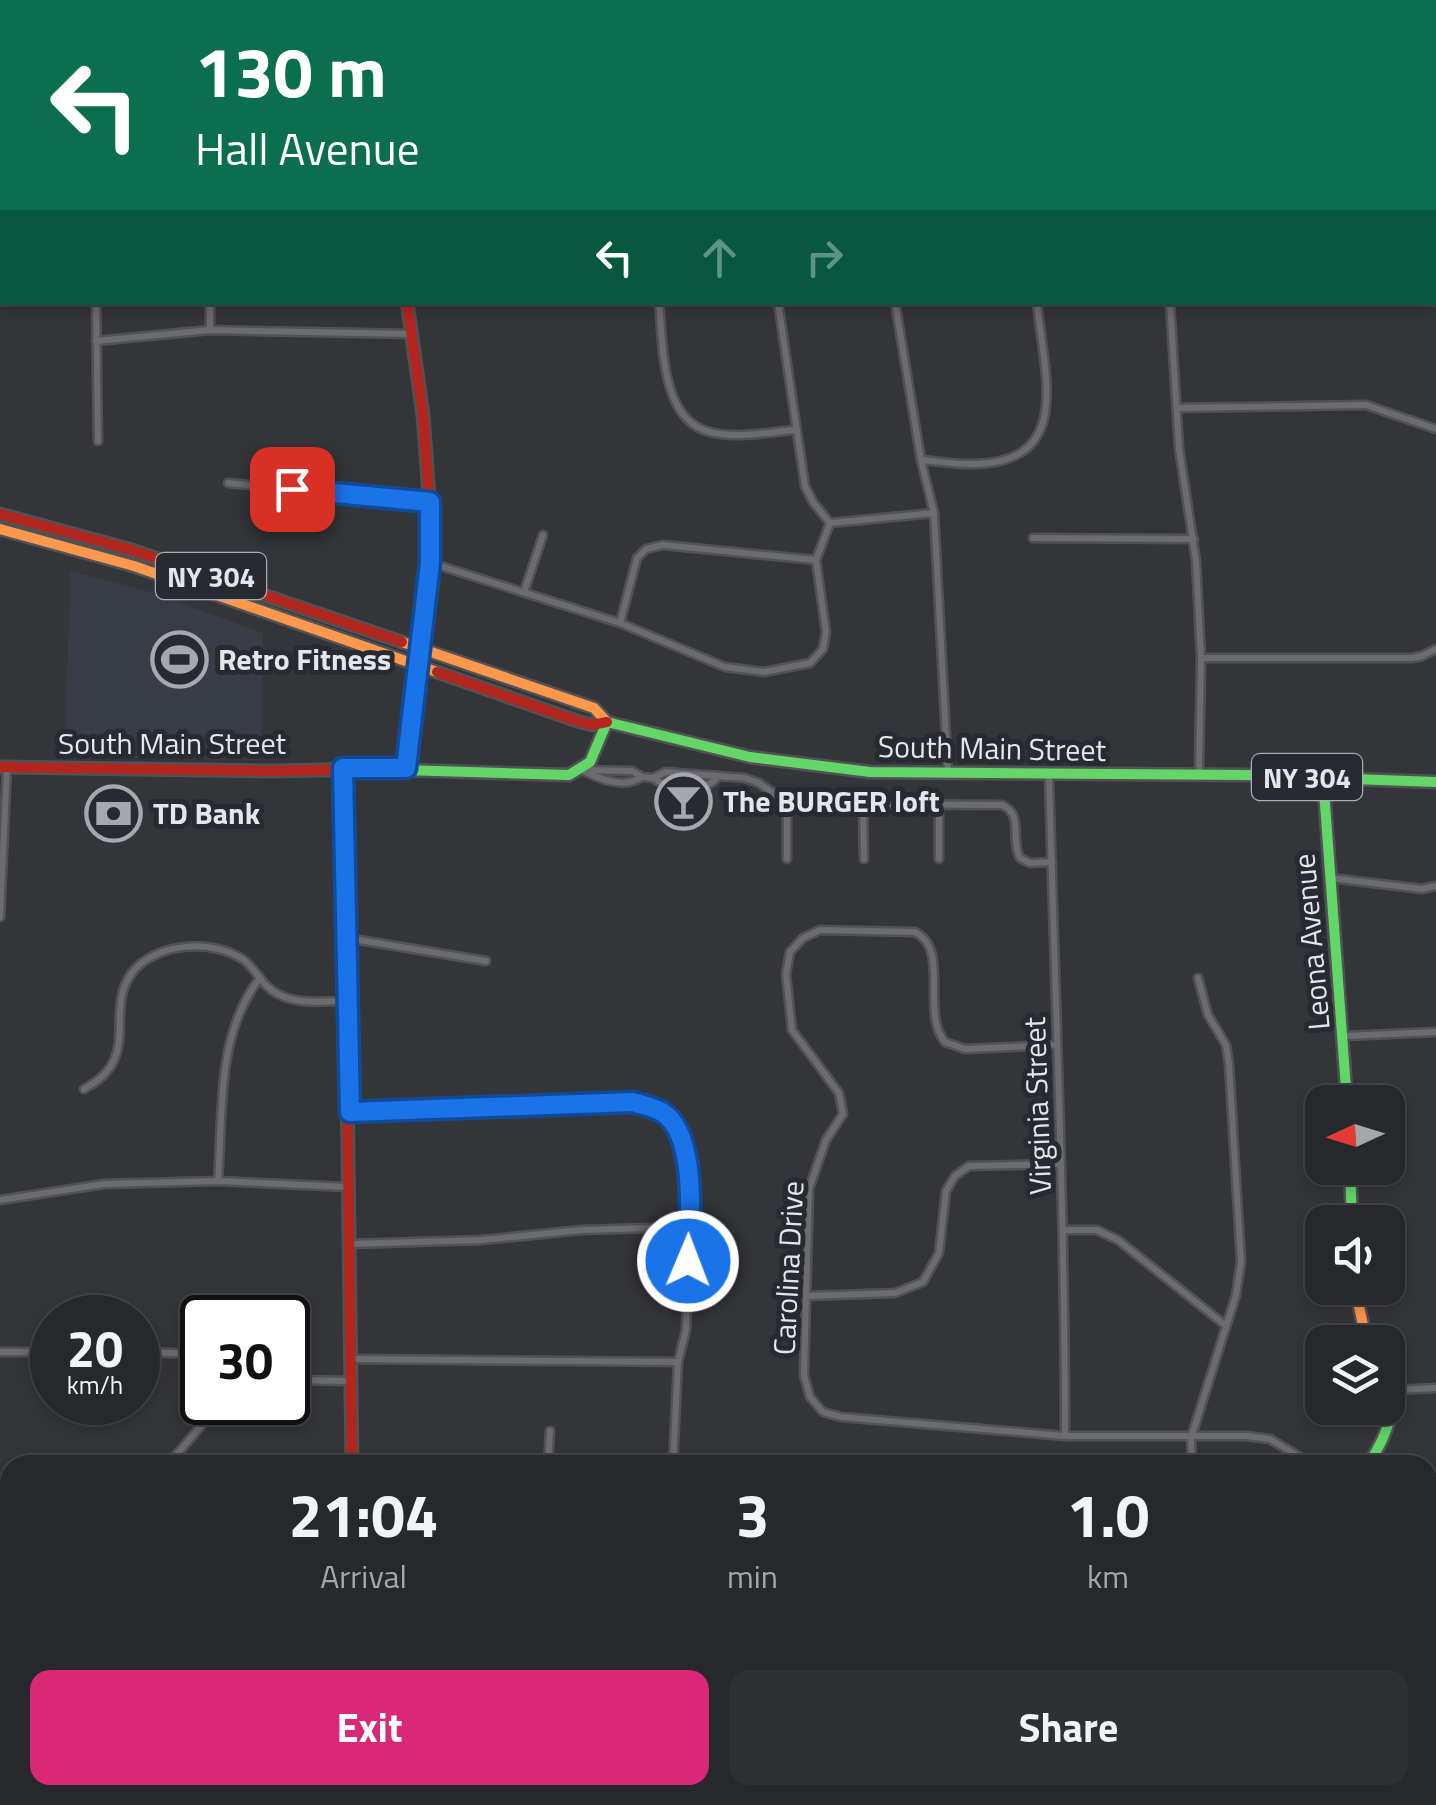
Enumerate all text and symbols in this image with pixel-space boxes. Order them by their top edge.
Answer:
text: 130 m [195,18,387,124]
icon: left [30,40,160,170]
text: Hall Avenue [195,114,419,182]
icon: left [587,230,642,285]
icon: ahead [692,230,747,285]
icon: right [797,230,852,285]
pin [250,447,335,532]
icon: arrive [265,462,320,517]
road number: NY 304 [156,553,266,599]
sports icon: Retro Fitness [149,629,209,689]
place label: Retro Fitness [218,636,391,682]
street label: South Main Street [58,720,287,766]
street label: South Main Street [878,723,1107,773]
road number: NY 304 [1252,754,1362,800]
bar icon: The BURGER loft [654,771,714,831]
place label: The BURGER loft [723,778,940,824]
bank icon: TD Bank [84,783,144,843]
place label: TD Bank [153,790,261,836]
street label: Leona Avenue [1280,852,1342,1032]
street label: Virginia Street [1011,1016,1063,1196]
north arrow [1305,1085,1405,1185]
map controls [1305,1085,1405,1425]
street label: Carolina Drive [760,1180,816,1356]
button: sound [1305,1205,1405,1305]
position arrow [636,1209,740,1313]
speed limit sign: 30 [180,1295,310,1425]
text: 20 [67,1310,123,1386]
button: layers [1305,1325,1405,1425]
text: km/h [67,1366,123,1404]
text: 21:04 [289,1469,438,1560]
text: 3 [736,1469,769,1560]
text: 1.0 [1067,1469,1149,1560]
text: Arrival [320,1552,407,1600]
text: min [727,1552,778,1600]
text: km [1087,1552,1129,1600]
button: Exit [30,1670,709,1785]
button: Share [729,1670,1408,1785]

